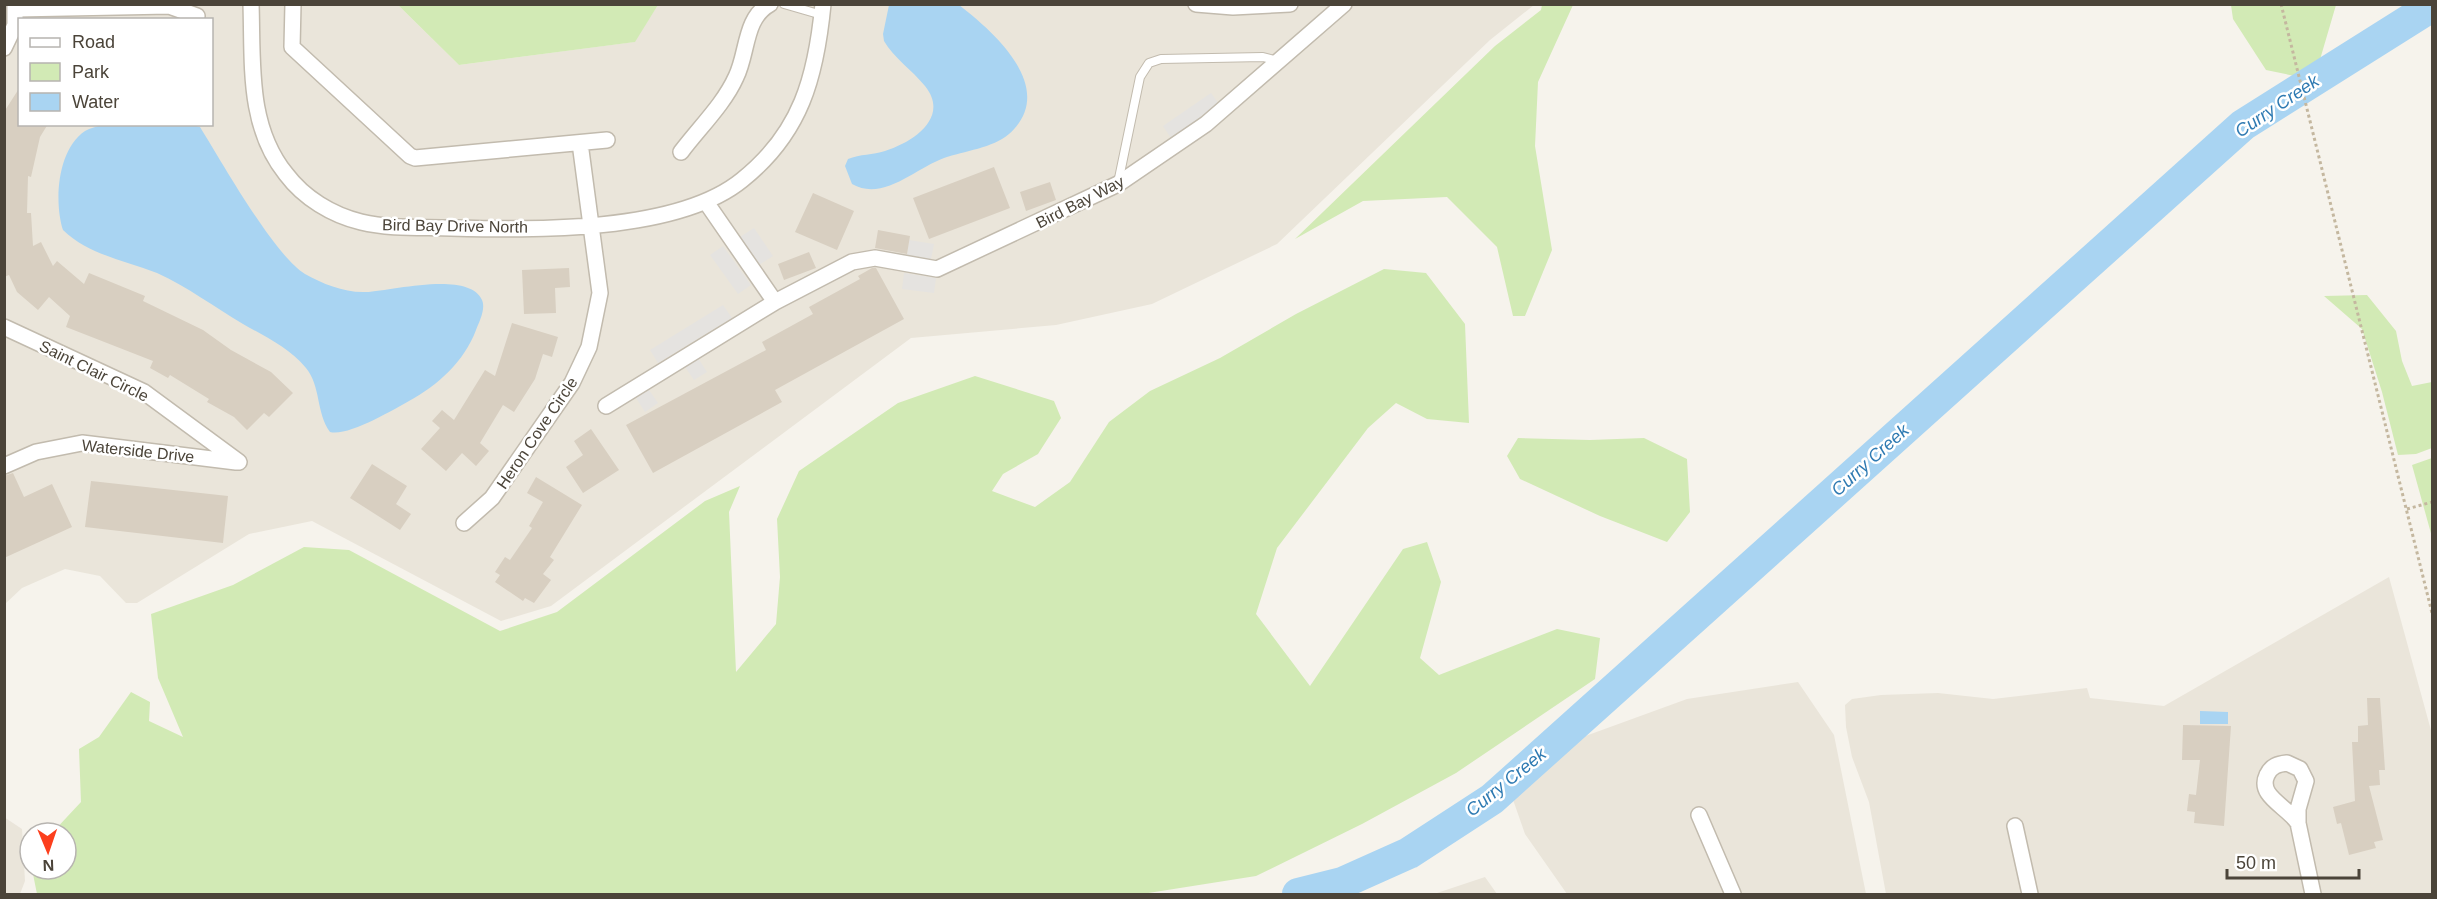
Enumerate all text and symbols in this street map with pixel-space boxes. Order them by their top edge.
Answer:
legend [18,18,213,126]
text: Road [72,32,115,52]
text: Park [72,62,110,82]
water label: Curry Creek [2231,70,2324,141]
text: Water [72,92,119,112]
street label: Bird Bay Way [1033,173,1127,231]
street label: Bird Bay Drive North [382,216,528,236]
street label: Saint Clair Circle [37,337,151,405]
street label: Heron Cove Circle [493,374,581,492]
water label: Curry Creek [1827,419,1913,500]
street label: Waterside Drive [81,437,195,465]
water label: Curry Creek [1462,743,1551,820]
north arrow [18,821,78,881]
scale bar [2227,842,2359,880]
text: 50 m [2236,853,2276,873]
text: N [42,857,55,874]

